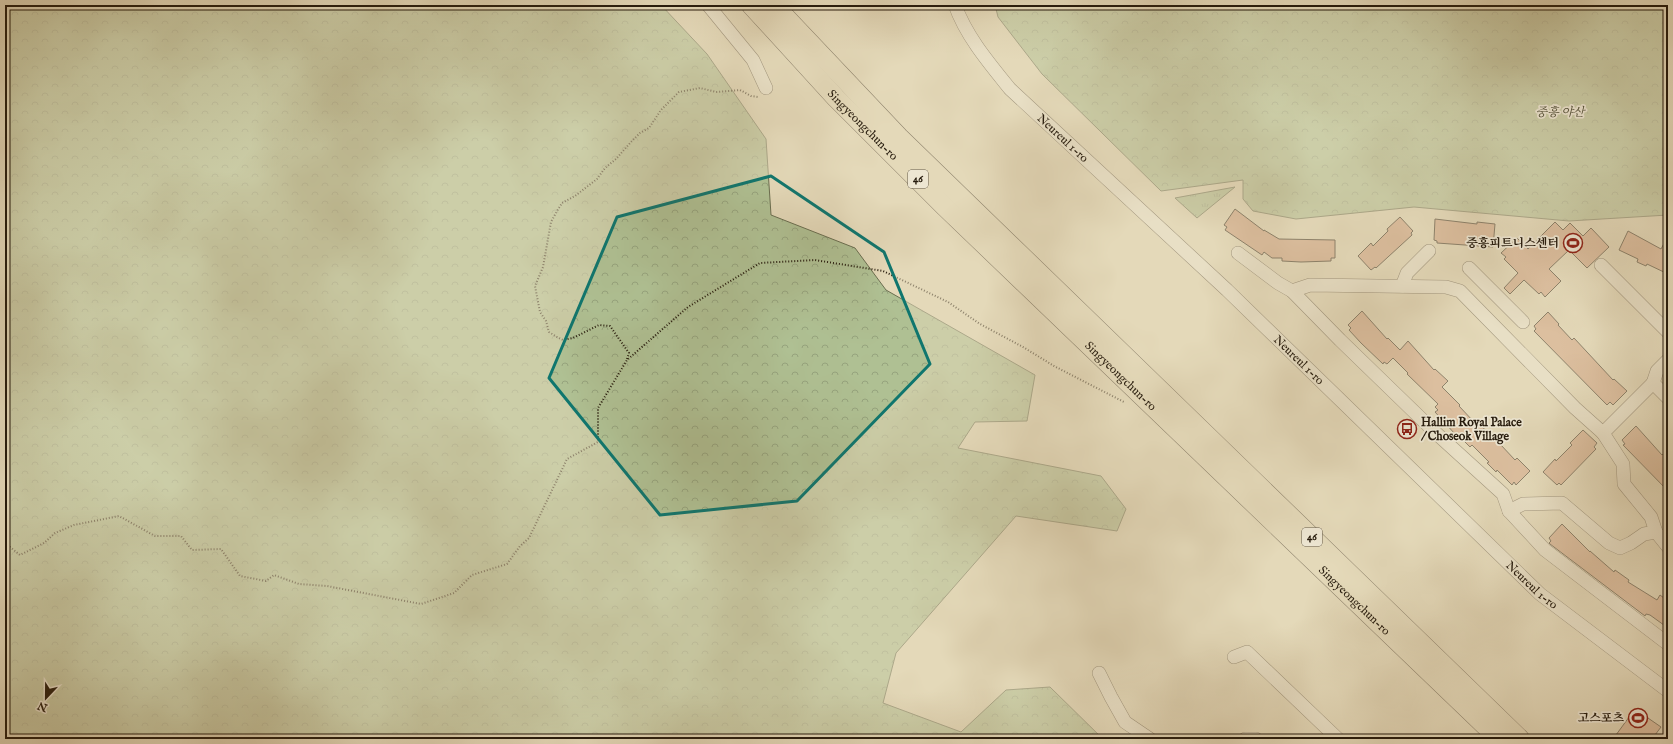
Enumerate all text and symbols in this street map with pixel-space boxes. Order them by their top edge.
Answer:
street label: Singyeongchun-ro [824,86,902,164]
park label: 중흥 야산 [1536,105,1587,120]
street label: Neureul 1-ro [1034,110,1092,166]
road number: 46 [908,170,928,188]
sports icon: 중흥피트니스센터 [1562,232,1584,254]
place label: 중흥피트니스센터 [1466,236,1559,251]
street label: Neureul 1-ro [1270,332,1328,388]
street label: Singyeongchun-ro [1082,338,1160,414]
place label: Hallim Royal Palace / Choseok Village [1420,415,1522,445]
bus stop icon: Hallim Royal Palace / Choseok Village [1396,418,1418,440]
road number: 46 [1302,528,1322,546]
street label: Neureul 1-ro [1503,558,1561,613]
street label: Singyeongchun-ro [1316,562,1394,639]
north arrow [26,678,66,718]
text: N [35,698,51,715]
sports icon: 고스포츠 [1627,707,1649,729]
place label: 고스포츠 [1578,711,1624,726]

